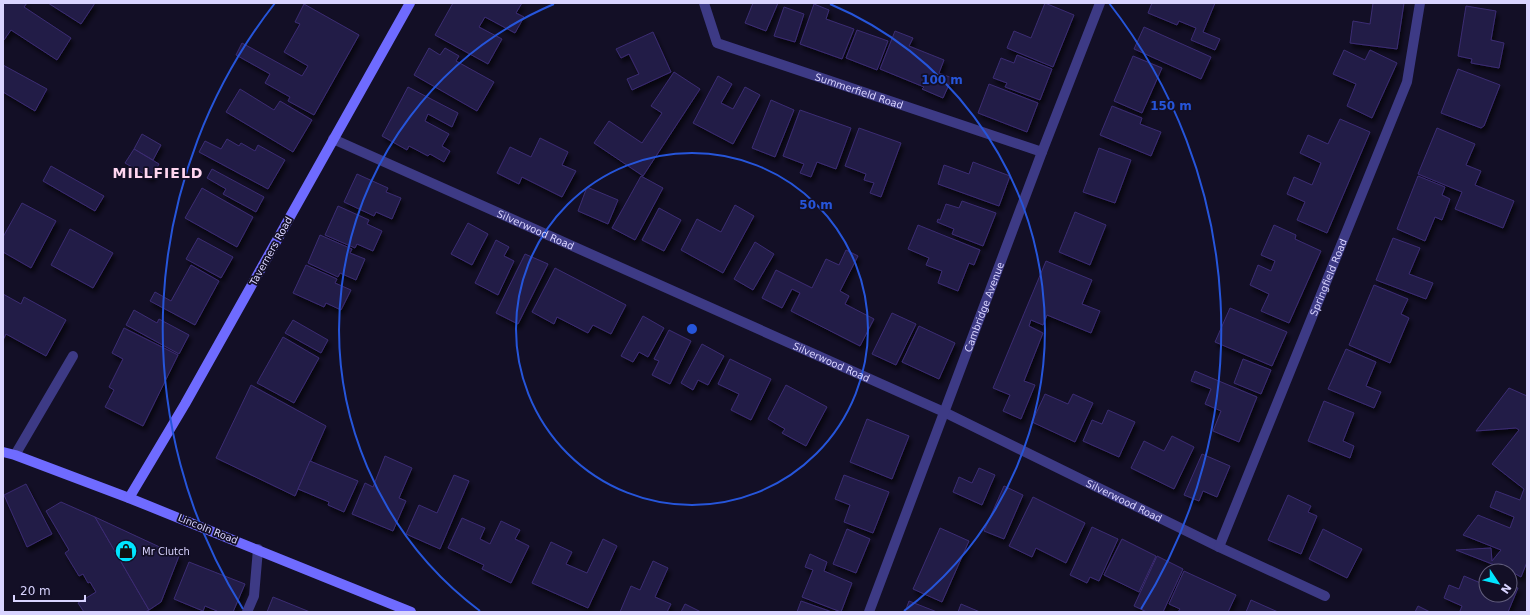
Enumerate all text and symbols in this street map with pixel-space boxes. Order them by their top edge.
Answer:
street label: Summerfield Road [814,71,905,111]
text: 100 m [921,73,963,87]
text: 150 m [1150,99,1192,113]
district label: MILLFIELD [113,165,203,181]
text: 50 m [799,198,833,212]
street label: Silverwood Road [495,208,576,252]
street label: Taverners Road [247,215,294,288]
street label: Springfield Road [1308,237,1349,317]
street label: Cambridge Avenue [962,260,1006,353]
centre of rings [685,322,699,336]
street label: Silverwood Road [791,340,872,384]
street label: Silverwood Road [1084,477,1164,524]
street label: Lincoln Road [176,512,240,546]
shop icon: Mr Clutch [113,538,139,564]
place label: Mr Clutch [142,546,190,557]
north arrow [1478,563,1518,603]
scale bar [14,577,85,603]
text: N [1498,581,1514,596]
text: 20 m [20,584,51,598]

